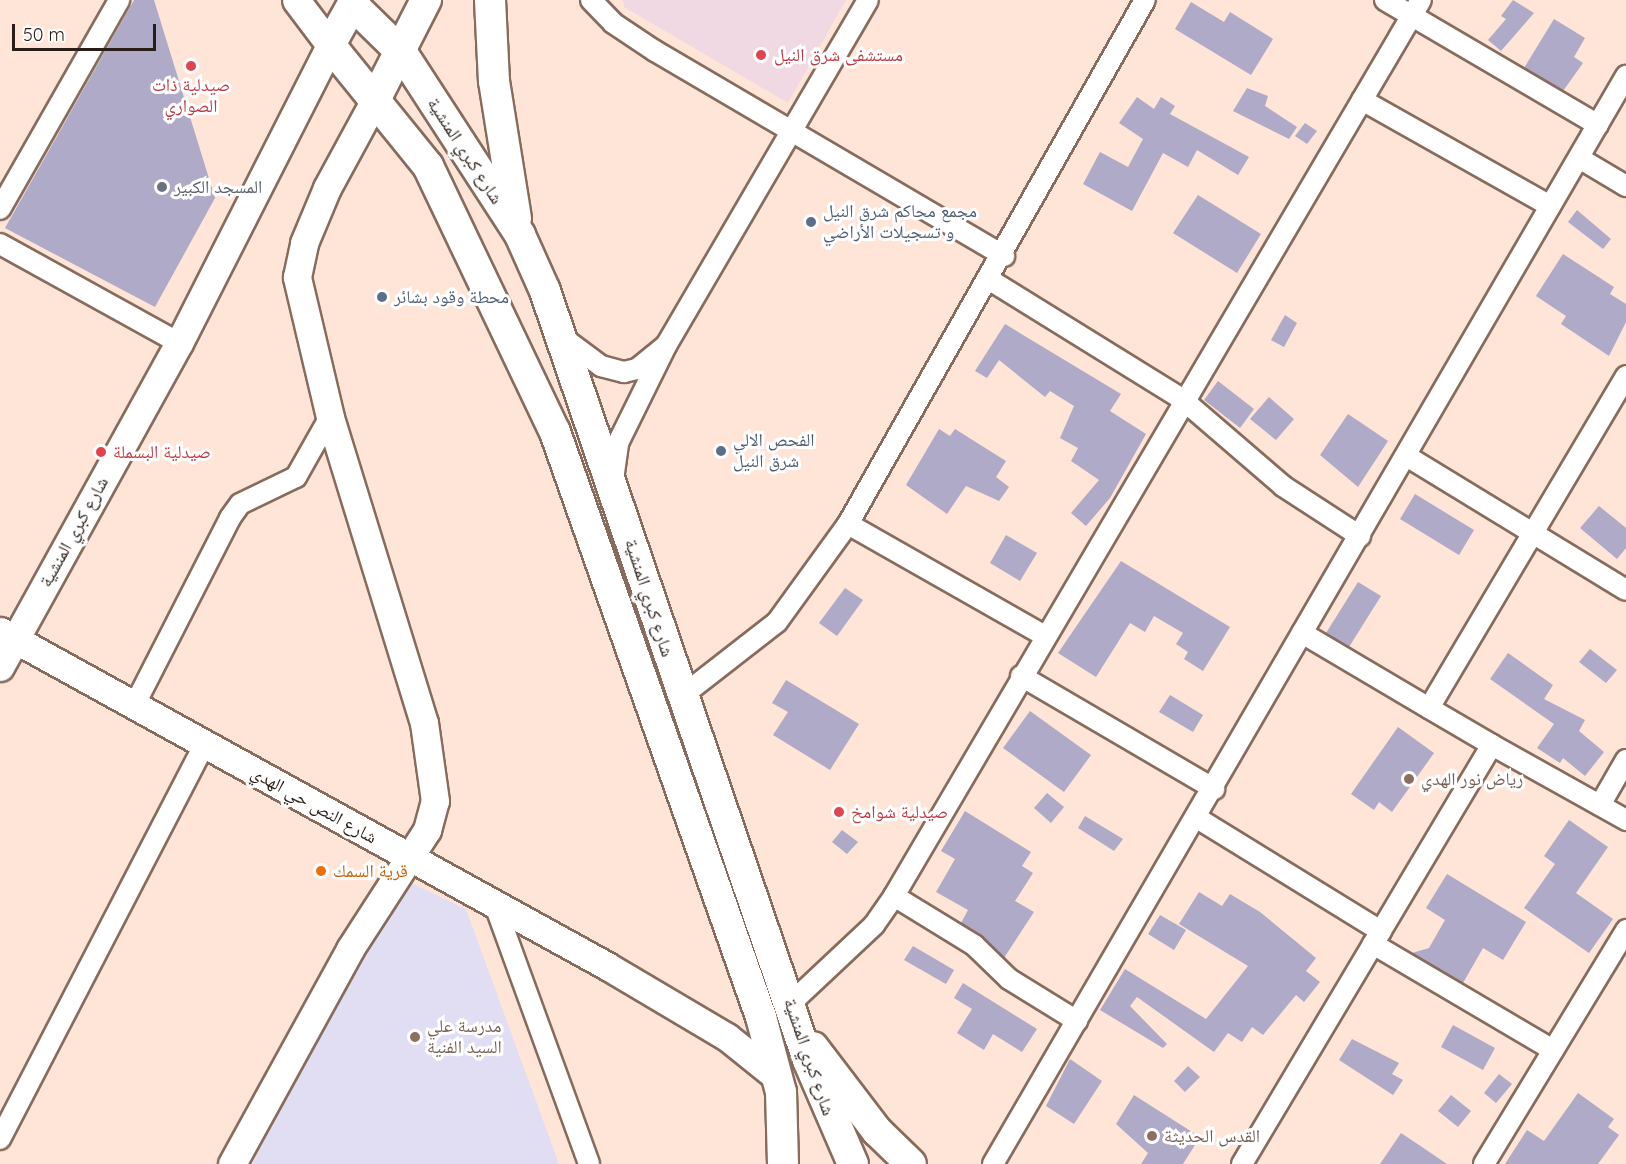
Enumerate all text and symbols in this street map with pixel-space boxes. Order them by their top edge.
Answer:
scale bar [15,12,159,50]
text: 50 m [23,23,65,46]
place label: مستشفى شرق النيل [774,44,903,66]
marker: مستشفى شرق النيل [752,46,770,64]
marker: صيدلية ذات الصواري [184,59,198,73]
place label: صيدلية ذات الصواري [152,75,230,118]
street label: شارع كبري المنشية [423,94,507,208]
place label: المسجد الكبير [174,176,262,198]
marker: المسجد الكبير [155,180,169,194]
place label: مجمع محاكم شرق النيل و تسجيلات الأراضي [823,201,977,244]
marker: مجمع محاكم شرق النيل و تسجيلات الأراضي [804,215,818,229]
place label: محطة وقود بشائر [394,286,509,308]
marker: محطة وقود بشائر [375,290,389,304]
place label: الفحص الالي شرق النيل [733,430,815,472]
place label: صيدلية البسملة [113,441,211,463]
marker: الفحص الالي شرق النيل [714,444,728,458]
marker: صيدلية البسملة [94,445,108,459]
street label: شارع كبري المنشية [35,473,113,591]
street label: شارع كبري المنشية [620,536,678,660]
street label: شارع النص حي الهدي [247,761,381,849]
place label: رياض نور الهدي [1421,768,1523,790]
marker: رياض نور الهدي [1402,772,1416,786]
place label: صيدلية شوامخ [851,801,948,823]
marker: صيدلية شوامخ [832,805,846,819]
place label: قرية السمك [333,860,408,882]
marker: قرية السمك [314,864,328,878]
street label: شارع كبري المنشية [779,996,839,1118]
place label: مدرسة علي السيد الفنية [427,1016,502,1058]
marker: مدرسة علي السيد الفنية [408,1030,422,1044]
place label: القدس الحديثة [1164,1125,1260,1147]
marker: القدس الحديثة [1145,1129,1159,1143]

